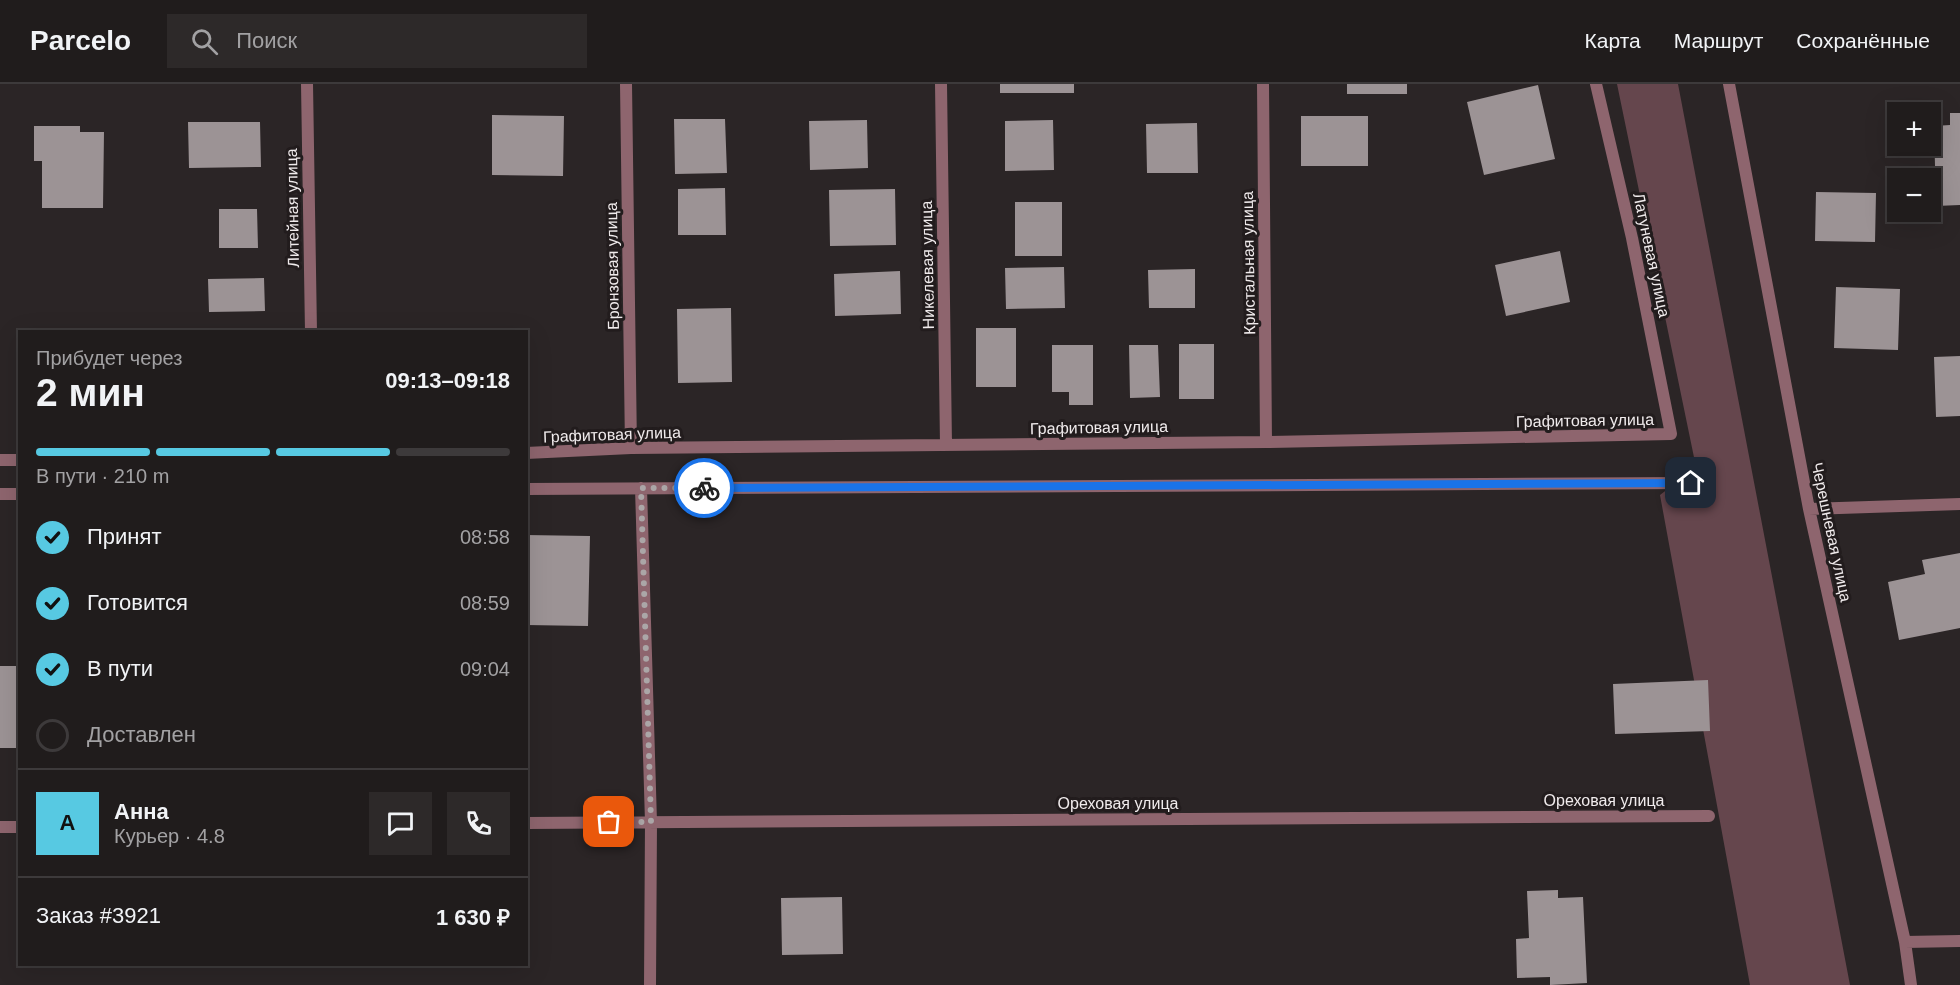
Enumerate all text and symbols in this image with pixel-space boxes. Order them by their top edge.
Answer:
search box [167,14,587,68]
text: Parcelo [30,25,131,56]
icon: search [188,25,221,58]
text: Поиск [236,28,297,53]
text: Карта [1585,29,1641,52]
text: Маршрут [1674,29,1763,52]
text: Сохранённые [1796,29,1930,52]
map controls [1887,102,1941,222]
button: + [1887,102,1941,156]
street label: Литейная улица [283,148,302,268]
button: − [1887,168,1941,222]
street label: Кристальная улица [1239,191,1258,335]
street label: Латуневая улица [1630,191,1673,319]
street label: Никелевая улица [918,200,937,329]
street label: Бронзовая улица [603,202,622,330]
text: Прибудет через [36,347,182,369]
text: 09:13–09:18 [385,368,510,393]
text: 2 мин [36,371,145,414]
street label: Графитовая улица [1516,411,1654,430]
street label: Графитовая улица [1030,418,1168,437]
street label: Графитовая улица [543,424,681,445]
pin [1665,457,1716,508]
courier [674,458,734,518]
street label: Черешневая улица [1808,461,1855,604]
text: В пути · 210 m [36,465,169,487]
icon: home [1674,466,1707,499]
icon: bike [688,472,721,505]
icon: check [36,521,69,554]
text: Принят [87,524,161,549]
text: 08:58 [460,526,510,548]
icon: check [36,587,69,620]
text: Готовится [87,590,188,615]
text: 08:59 [460,592,510,614]
icon: check [36,653,69,686]
text: В пути [87,656,153,681]
text: 09:04 [460,658,510,680]
text: Доставлен [87,722,196,747]
button: chat [369,792,432,855]
button: phone [447,792,510,855]
street label: Ореховая улица [1544,792,1665,809]
street label: Ореховая улица [1058,795,1179,812]
pin [583,796,634,847]
text: Анна [114,799,169,824]
icon: bag [592,805,625,838]
text: А [60,810,75,835]
text: Курьер · 4.8 [114,825,225,847]
text: Заказ #3921 [36,903,161,928]
text: 1 630 ₽ [436,905,510,930]

